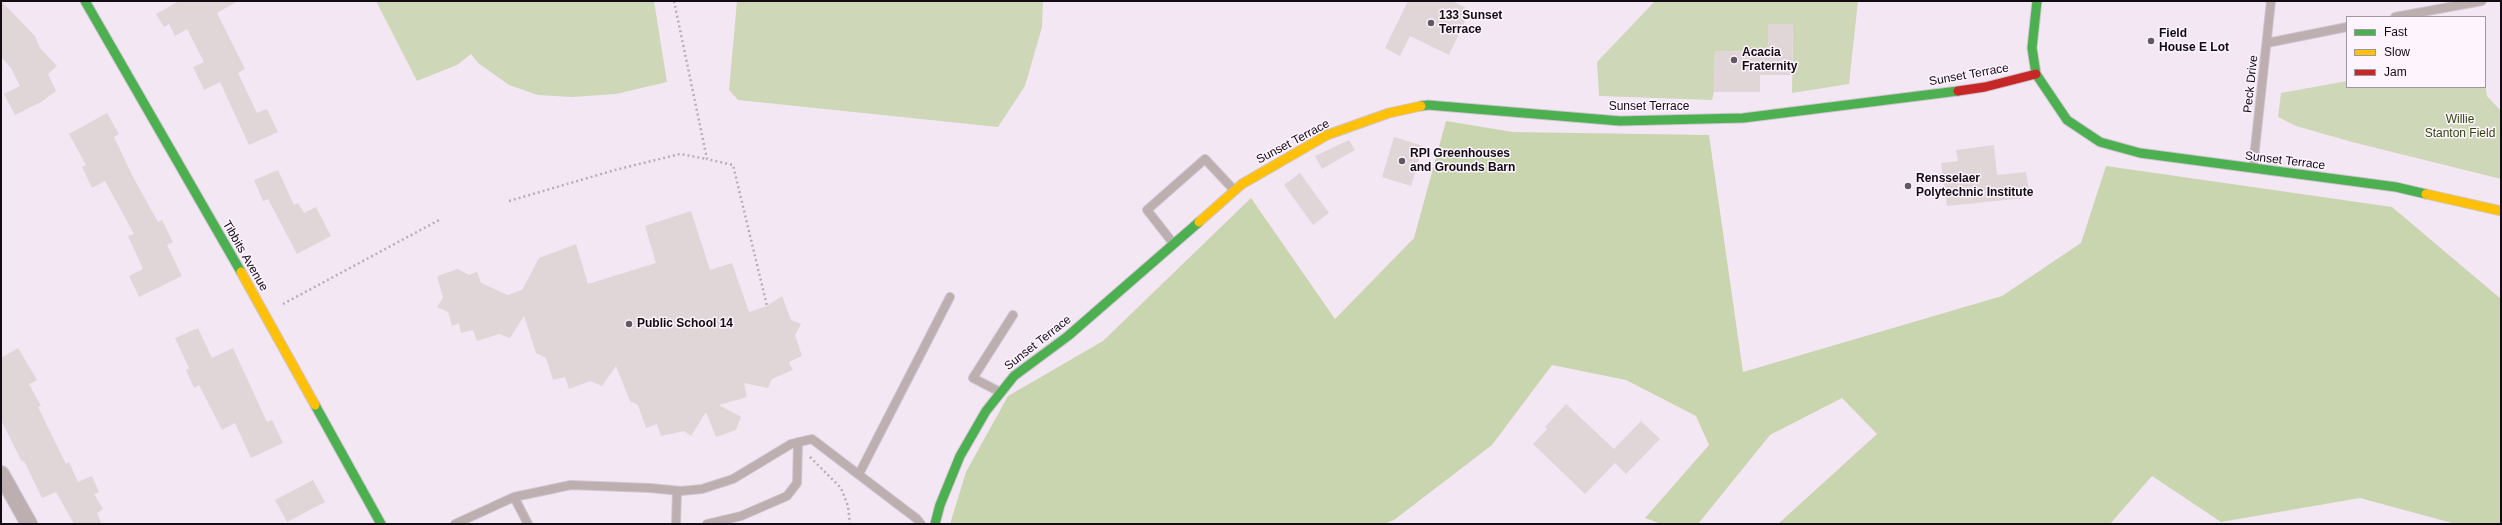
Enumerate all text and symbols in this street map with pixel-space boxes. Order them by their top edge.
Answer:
place label: 133 Sunset Terrace [1439,9,1502,37]
legend [2346,16,2486,88]
marker: 133 Sunset Terrace [1426,18,1436,28]
text: Fast [2384,25,2407,39]
place label: Field House E Lot [2159,27,2229,55]
marker: Field House E Lot [2146,36,2156,46]
text: Slow [2384,45,2410,59]
place label: Acacia Fraternity [1742,46,1797,74]
street label: Peck Drive [2241,54,2261,114]
marker: Acacia Fraternity [1729,55,1739,65]
street label: Sunset Terrace [1928,61,2010,89]
text: Jam [2384,65,2407,79]
street label: Sunset Terrace [1609,100,1689,114]
park label: Willie Stanton Field [2425,113,2495,141]
street label: Sunset Terrace [1254,117,1332,167]
place label: RPI Greenhouses and Grounds Barn [1410,147,1515,175]
street label: Sunset Terrace [2244,149,2326,173]
marker: RPI Greenhouses and Grounds Barn [1397,156,1407,166]
place label: Rensselaer Polytechnic Institute [1916,172,2033,200]
marker: Rensselaer Polytechnic Institute [1903,181,1913,191]
street label: Tibbits Avenue [219,218,271,294]
street label: Sunset Terrace [1002,312,1074,374]
place label: Public School 14 [637,317,733,331]
marker: Public School 14 [624,319,634,329]

